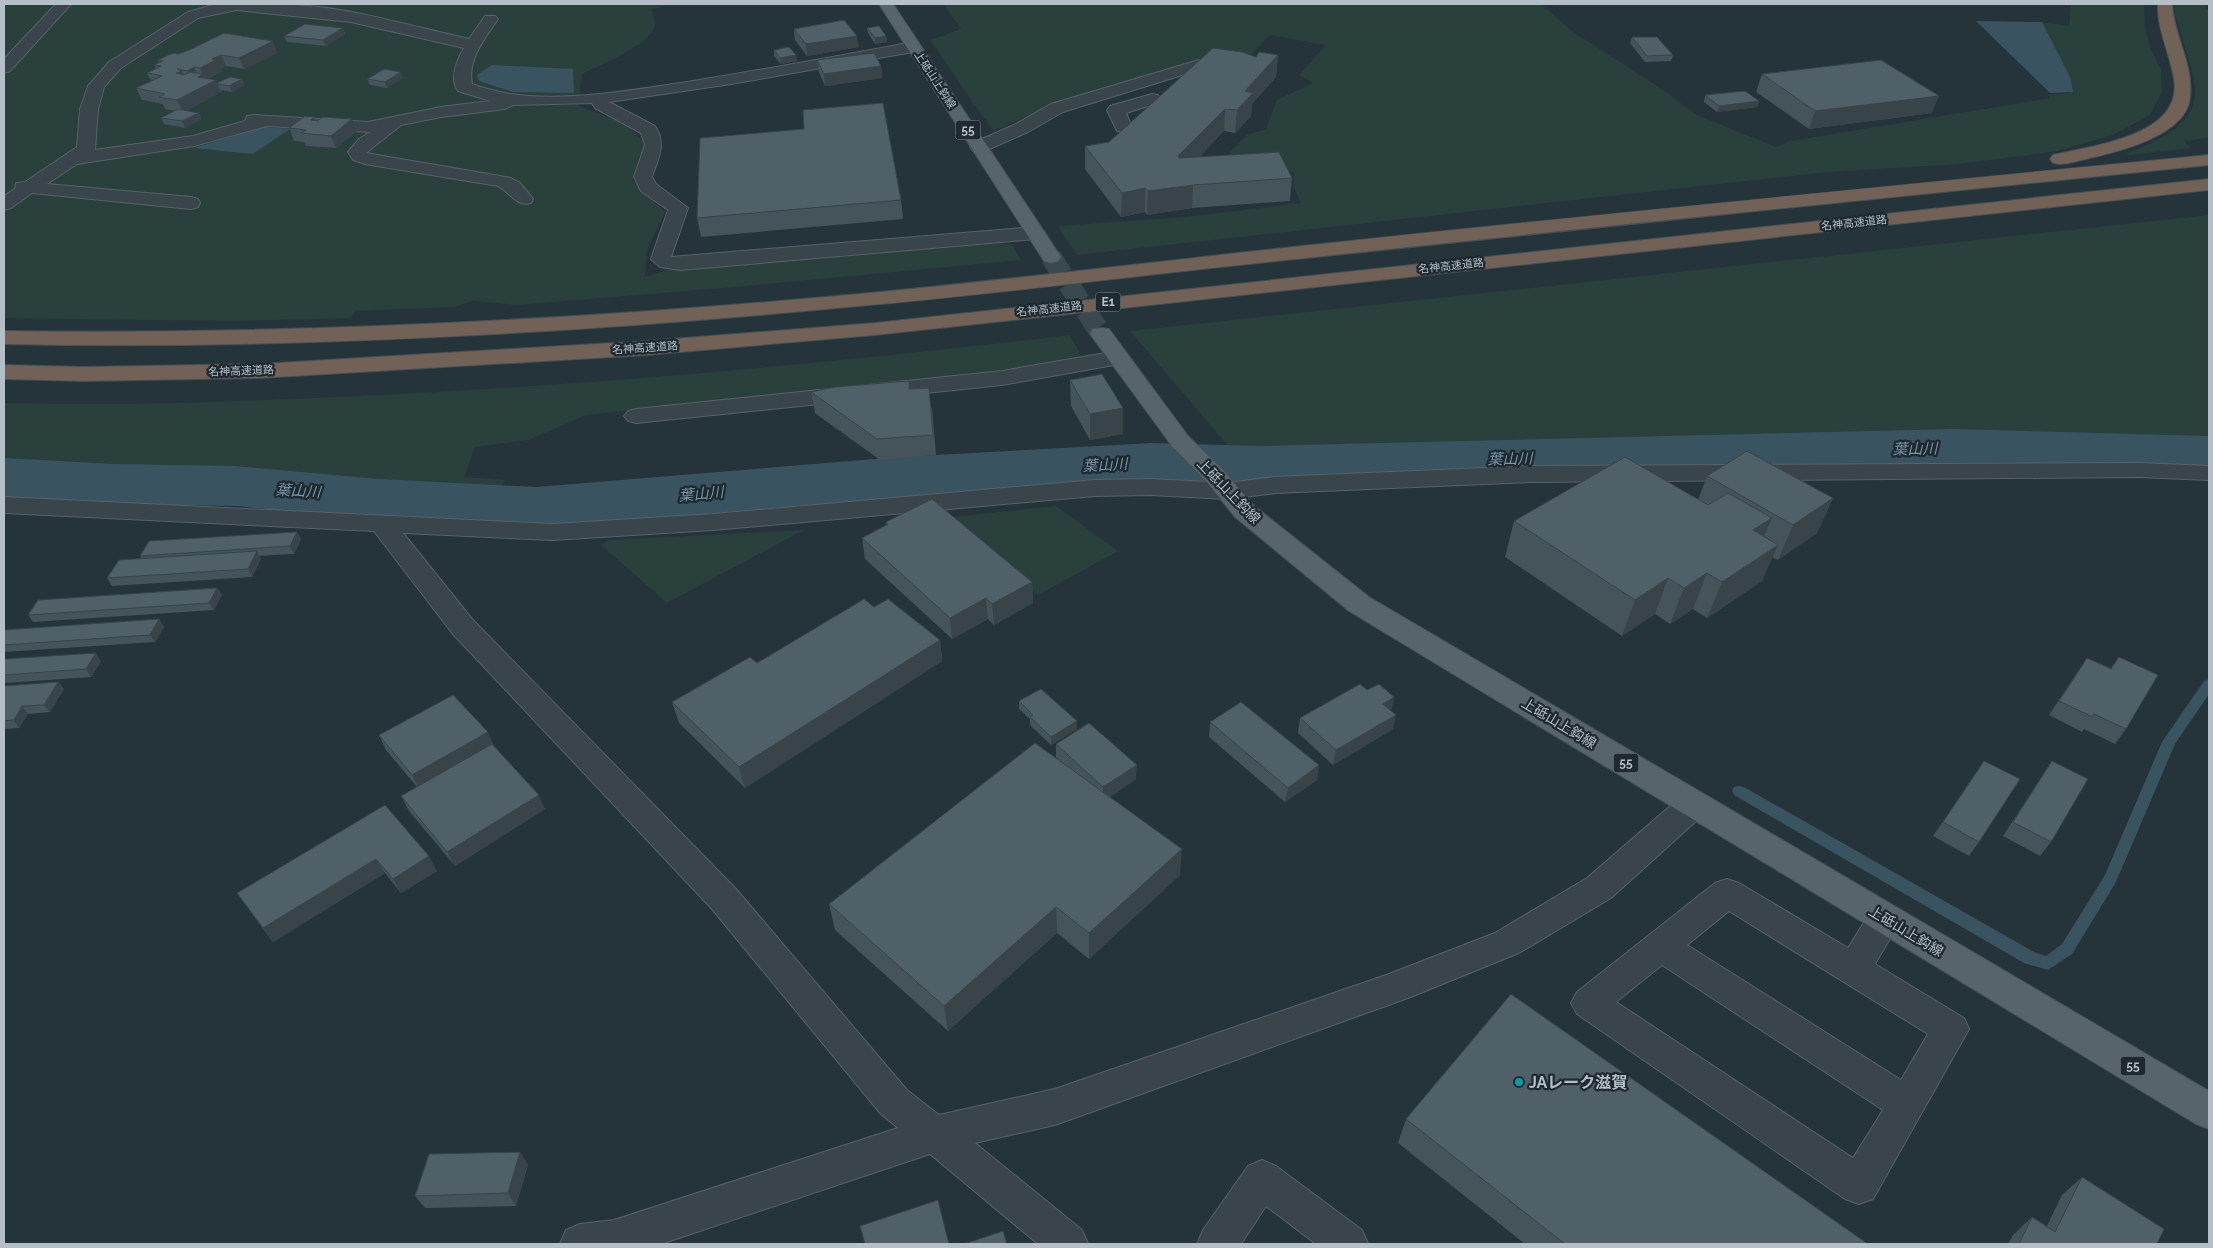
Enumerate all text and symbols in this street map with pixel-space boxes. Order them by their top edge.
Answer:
street label: 上砥山上鈎線 [912,49,958,111]
road number: 55 [956,120,980,140]
street label: 名神高速道路 [1821,213,1887,233]
street label: 名神高速道路 [1418,256,1484,276]
road number: E1 [1096,292,1120,312]
street label: 名神高速道路 [1016,299,1082,319]
street label: 名神高速道路 [612,339,678,357]
street label: 名神高速道路 [208,363,274,379]
water label: 葉山川 [1892,440,1940,458]
water label: 葉山川 [1487,450,1535,468]
water label: 葉山川 [1082,455,1130,475]
street label: 上砥山上鈎線 [1194,455,1264,527]
water label: 葉山川 [275,480,323,502]
water label: 葉山川 [678,483,726,505]
street label: 上砥山上鈎線 [1519,695,1599,751]
road number: 55 [1614,754,1638,772]
street label: 上砥山上鈎線 [1866,903,1946,959]
road number: 55 [2120,1056,2146,1076]
place label: JAレーク滋賀 [1529,1073,1627,1092]
marker: JAレーク滋賀 [1513,1076,1525,1088]

